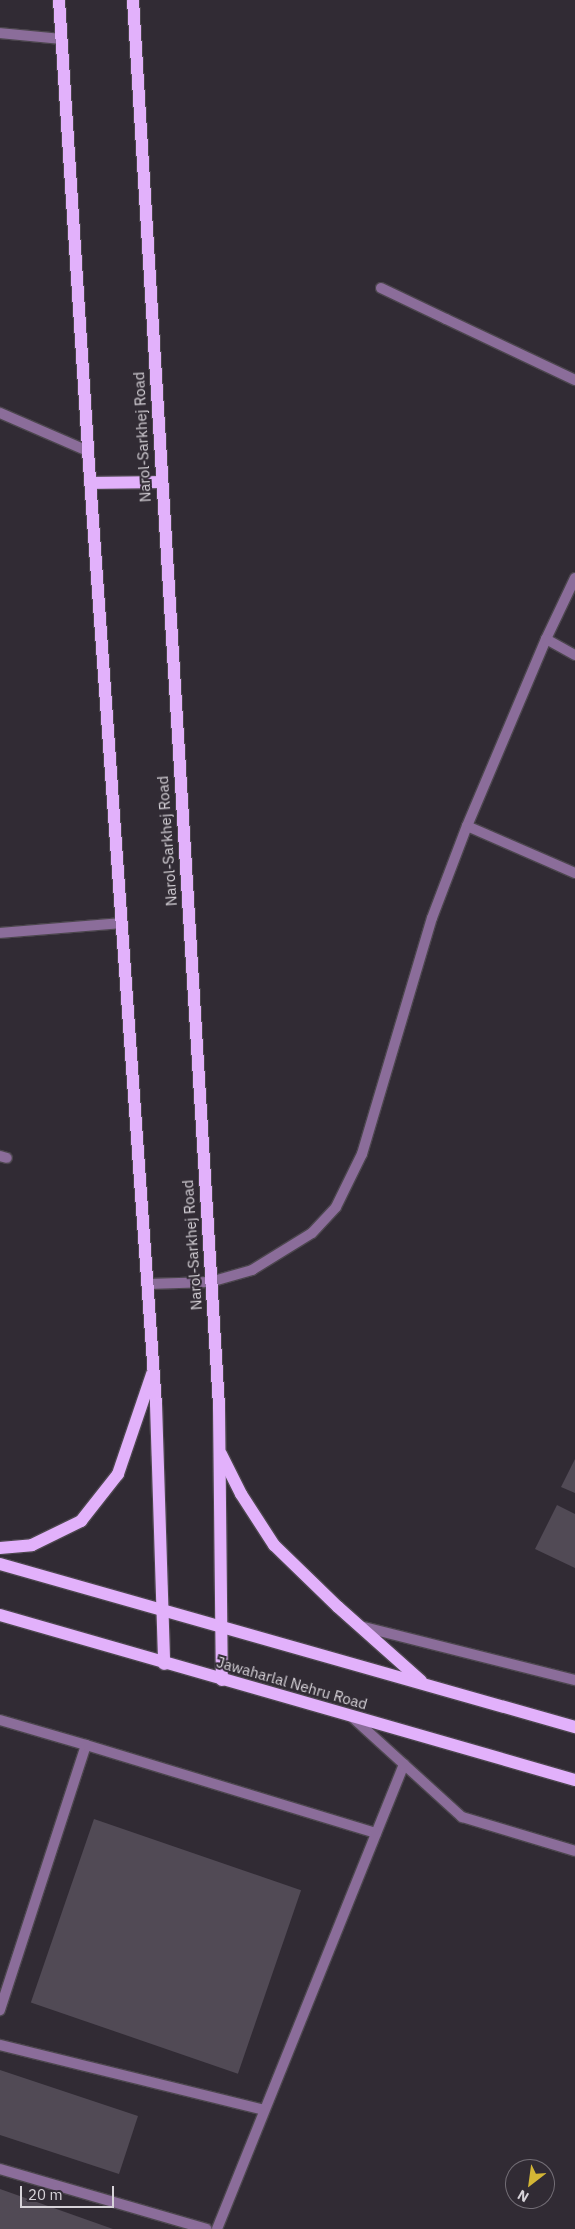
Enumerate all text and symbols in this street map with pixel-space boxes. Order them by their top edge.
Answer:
street label: Narol-Sarkhej Road [130,371,154,503]
street label: Narol-Sarkhej Road [153,775,181,907]
street label: Narol-Sarkhej Road [178,1179,206,1311]
street label: Jawaharlal Nehru Road [214,1653,370,1713]
north arrow [505,2159,555,2209]
scale bar [22,2176,116,2208]
text: 20 m [28,2185,63,2204]
text: N [514,2186,532,2206]

